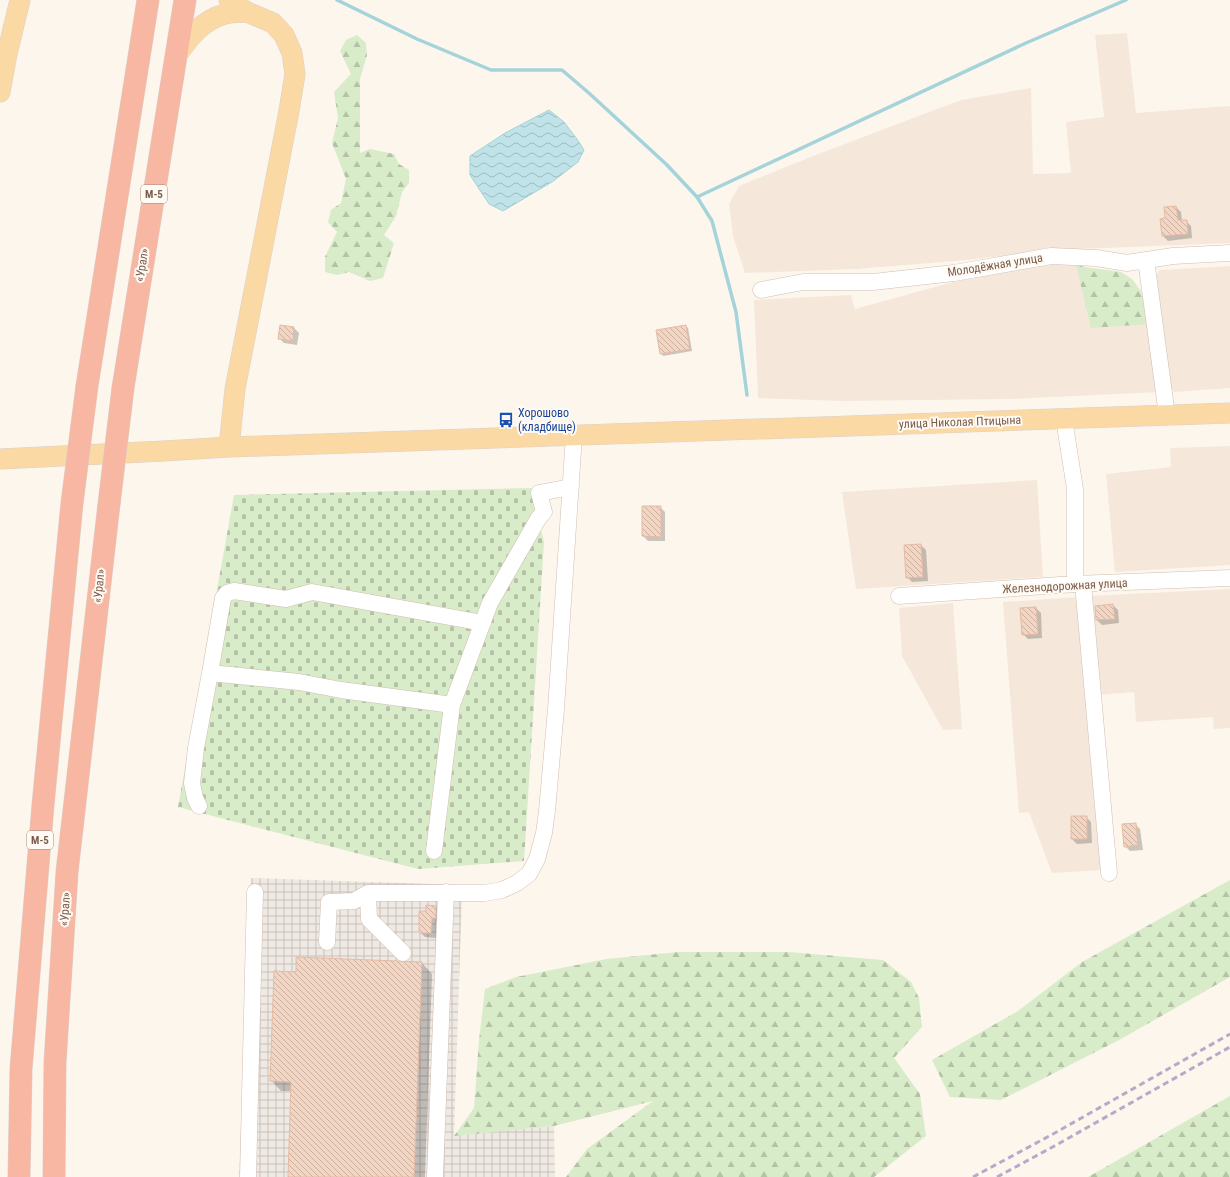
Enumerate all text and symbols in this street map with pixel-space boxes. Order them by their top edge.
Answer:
road number: М-5 [141,185,167,203]
street label: «Урал» [132,247,152,283]
street label: Молодёжная улица [946,251,1044,279]
place label: Хорошово (кладбище) [518,406,576,434]
bus stop icon: Хорошово (кладбище) [497,411,515,429]
street label: улица Николая Птицына [899,413,1022,431]
street label: «Урал» [90,568,108,604]
street label: Железнодорожная улица [1002,576,1128,596]
road number: М-5 [27,831,53,849]
street label: «Урал» [57,892,73,926]

